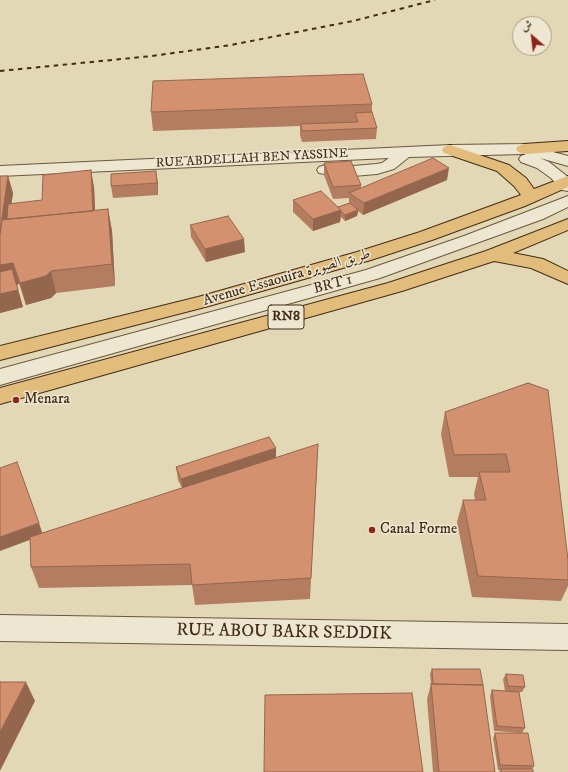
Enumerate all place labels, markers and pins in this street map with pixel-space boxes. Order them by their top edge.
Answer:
place label: Menara [24,391,70,409]
marker: Menara [11,395,21,405]
place label: Canal Forme [380,521,457,539]
marker: Canal Forme [367,525,377,535]

